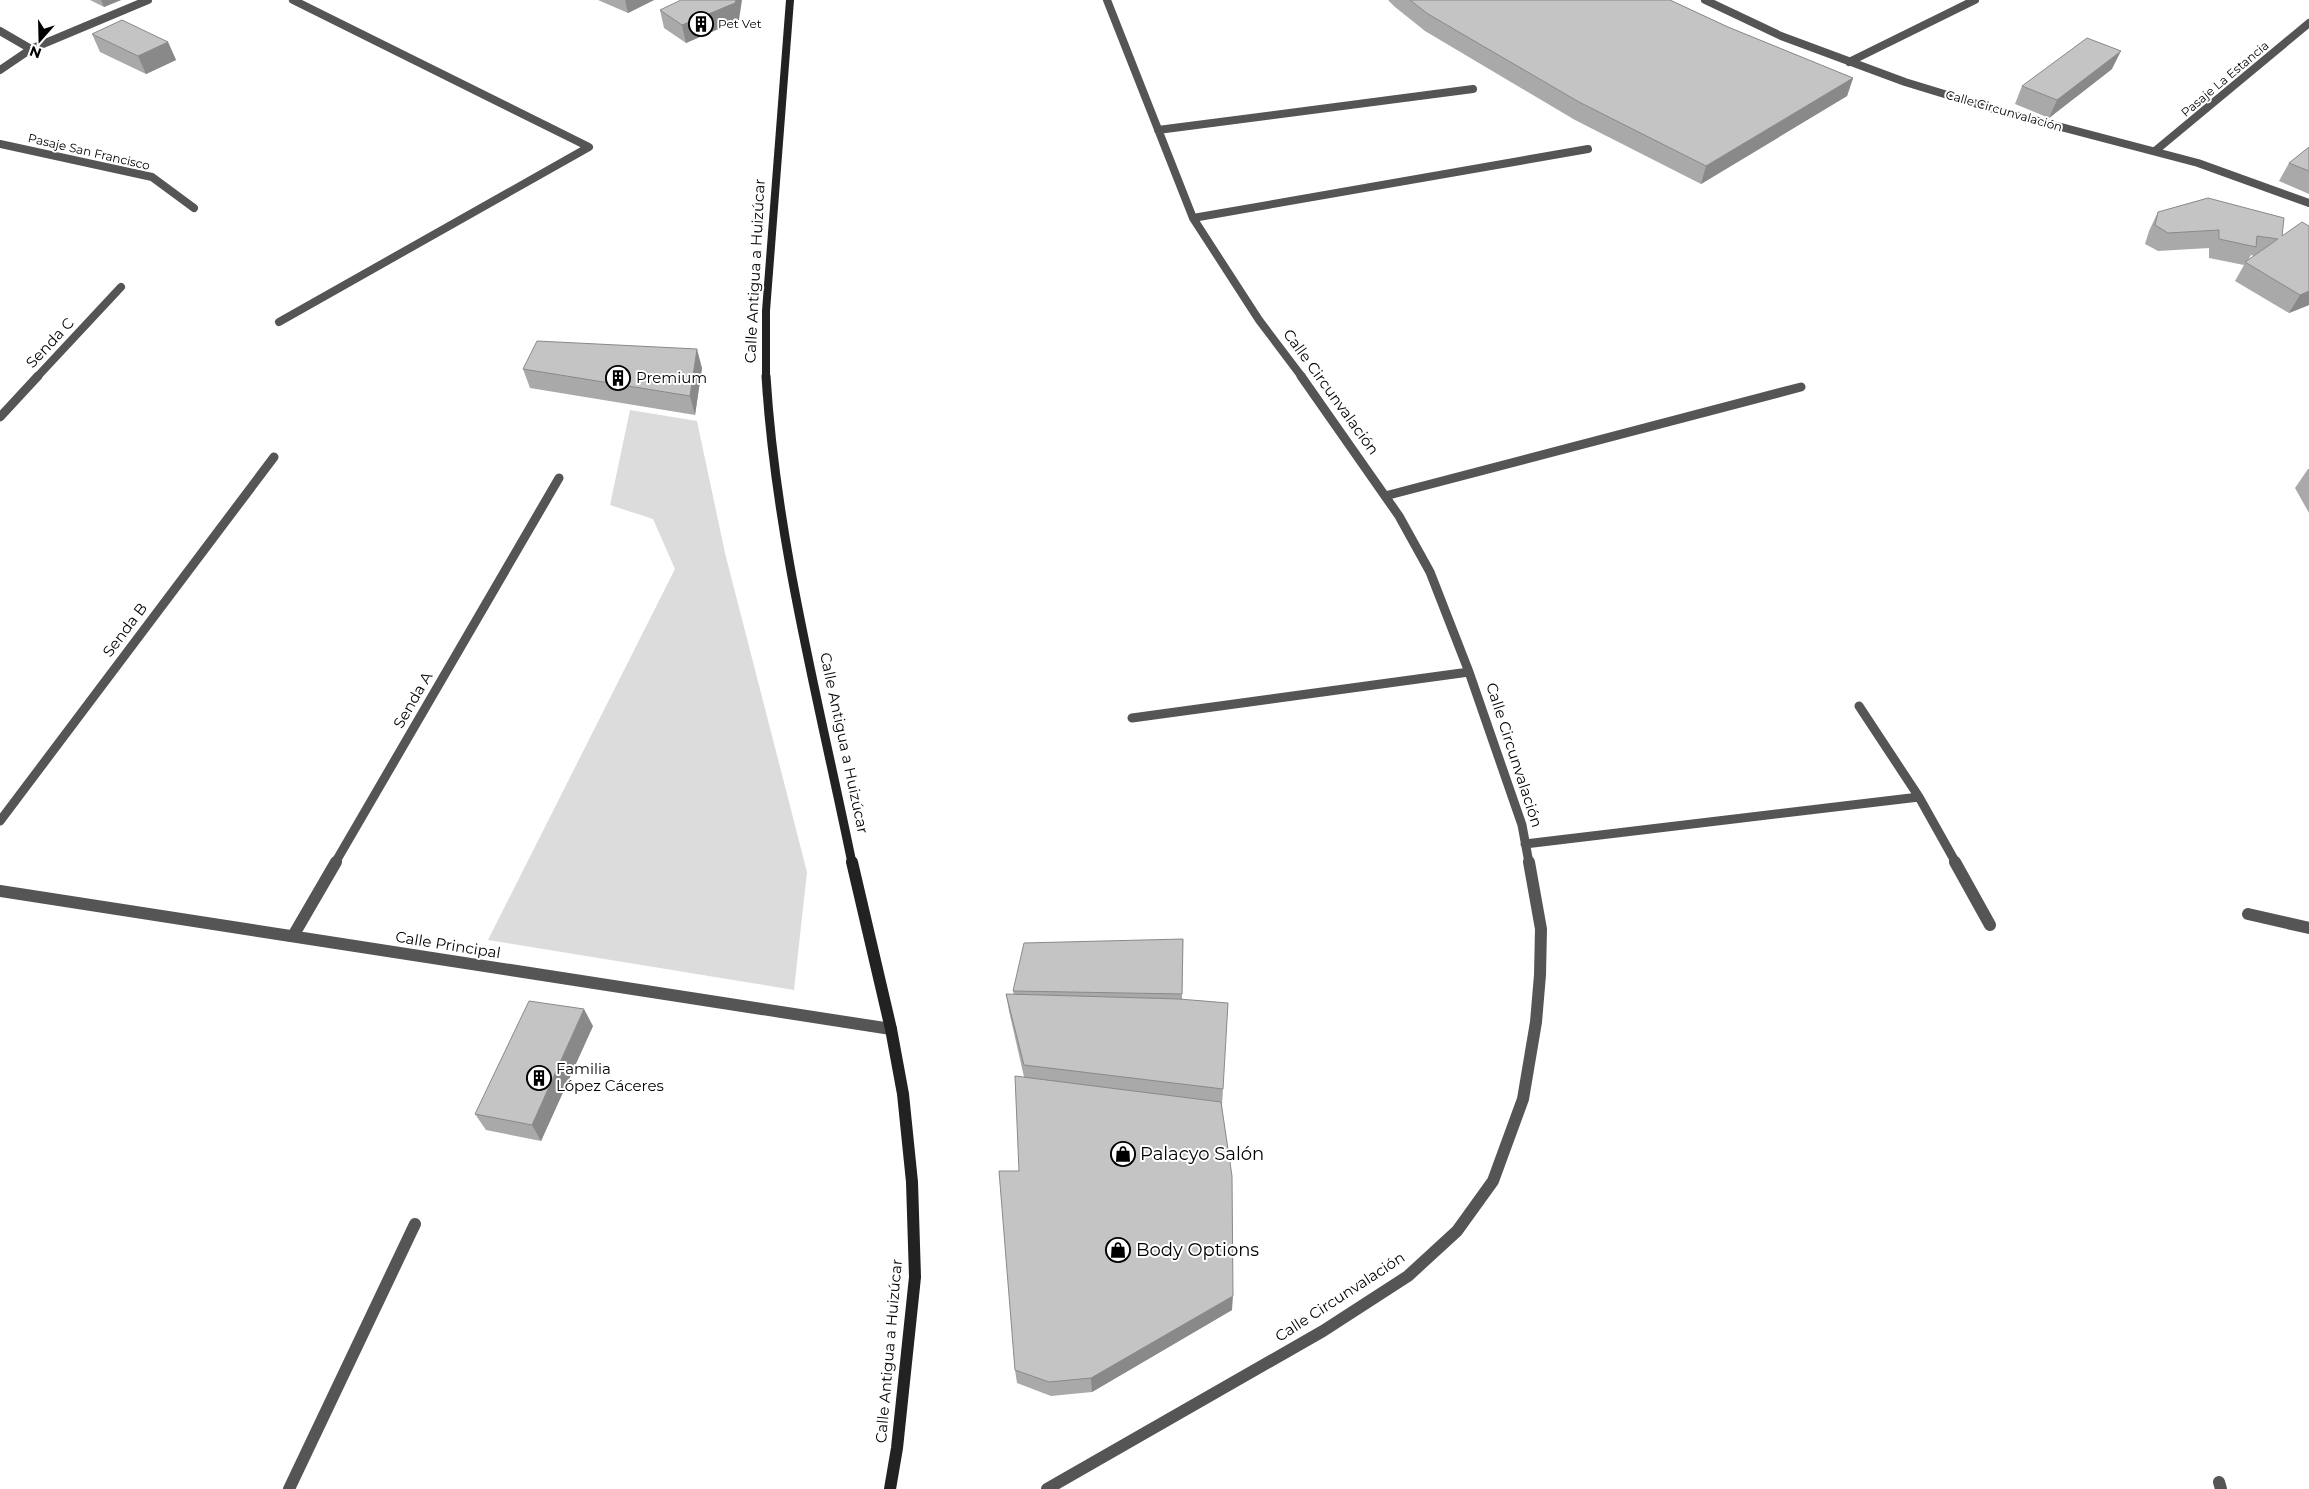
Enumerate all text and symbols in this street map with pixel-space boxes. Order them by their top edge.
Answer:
building icon: Pet Vet [688,11,714,37]
north arrow [15,15,65,65]
place label: Pet Vet [718,16,762,31]
street label: Pasaje La Estancia [2178,38,2272,120]
text: N [27,42,44,63]
street label: Calle Circunvalación [1944,87,2064,134]
street label: Pasaje San Francisco [27,130,152,173]
street label: Calle Antigua a Huizúcar [740,178,769,364]
street label: Senda C [22,313,78,372]
street label: Calle Circunvalación [1279,325,1383,458]
building icon: Premium [605,365,631,391]
place label: Premium [636,368,707,387]
street label: Senda B [98,599,151,660]
street label: Calle Antigua a Huizúcar [816,651,873,835]
street label: Senda A [389,668,436,731]
street label: Calle Circunvalación [1482,680,1547,830]
street label: Calle Principal [394,927,502,962]
place label: Familia López Cáceres [556,1059,664,1095]
building icon: Familia López Cáceres [526,1065,552,1091]
shop icon: Palacyo Salón [1110,1141,1136,1167]
place label: Palacyo Salón [1140,1143,1264,1165]
shop icon: Body Options [1105,1237,1131,1263]
place label: Body Options [1136,1239,1259,1261]
street label: Calle Circunvalación [1271,1248,1408,1346]
street label: Calle Antigua a Huizúcar [871,1258,906,1444]

